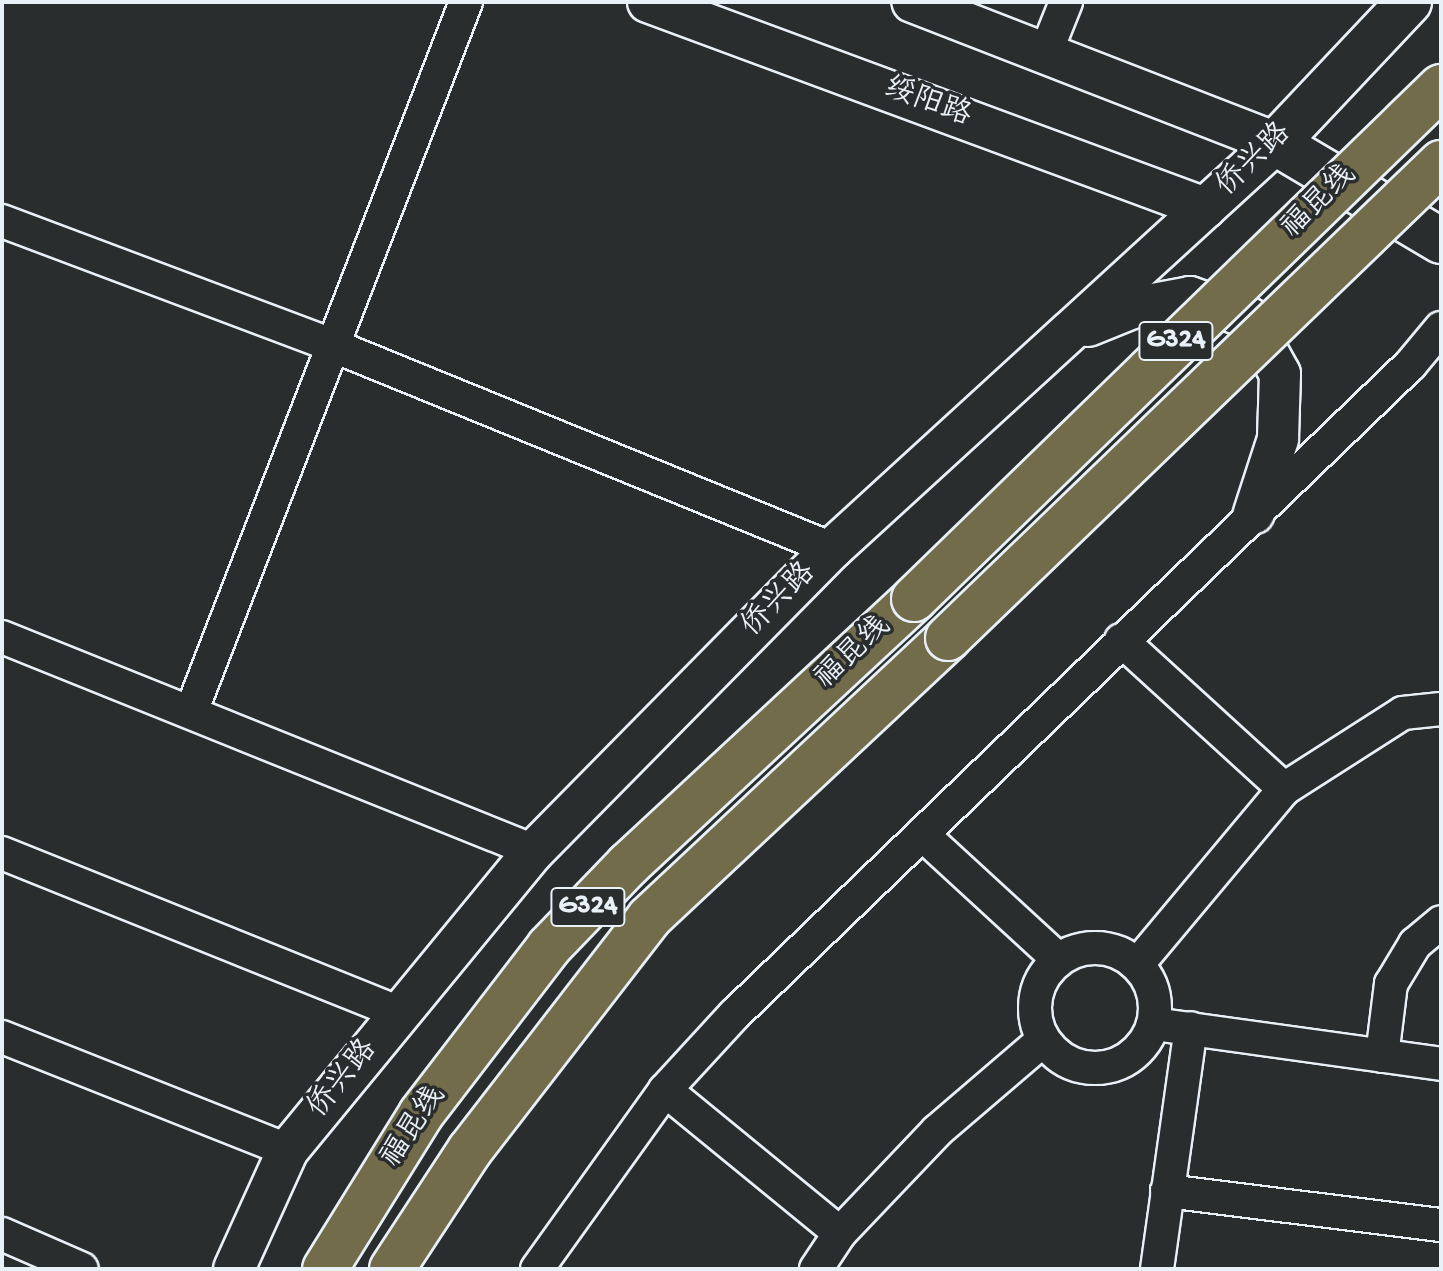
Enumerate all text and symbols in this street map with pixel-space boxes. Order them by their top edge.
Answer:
street label: 绥阳路 [879,72,975,136]
street label: 侨兴路 [1210,117,1300,205]
street label: 福昆线 [1275,159,1365,247]
road number: G324 [1138,317,1214,365]
street label: 侨兴路 [735,556,825,646]
street label: 福昆线 [809,610,899,698]
road number: G324 [550,883,626,931]
street label: 侨兴路 [302,1034,386,1126]
street label: 福昆线 [375,1081,455,1175]

